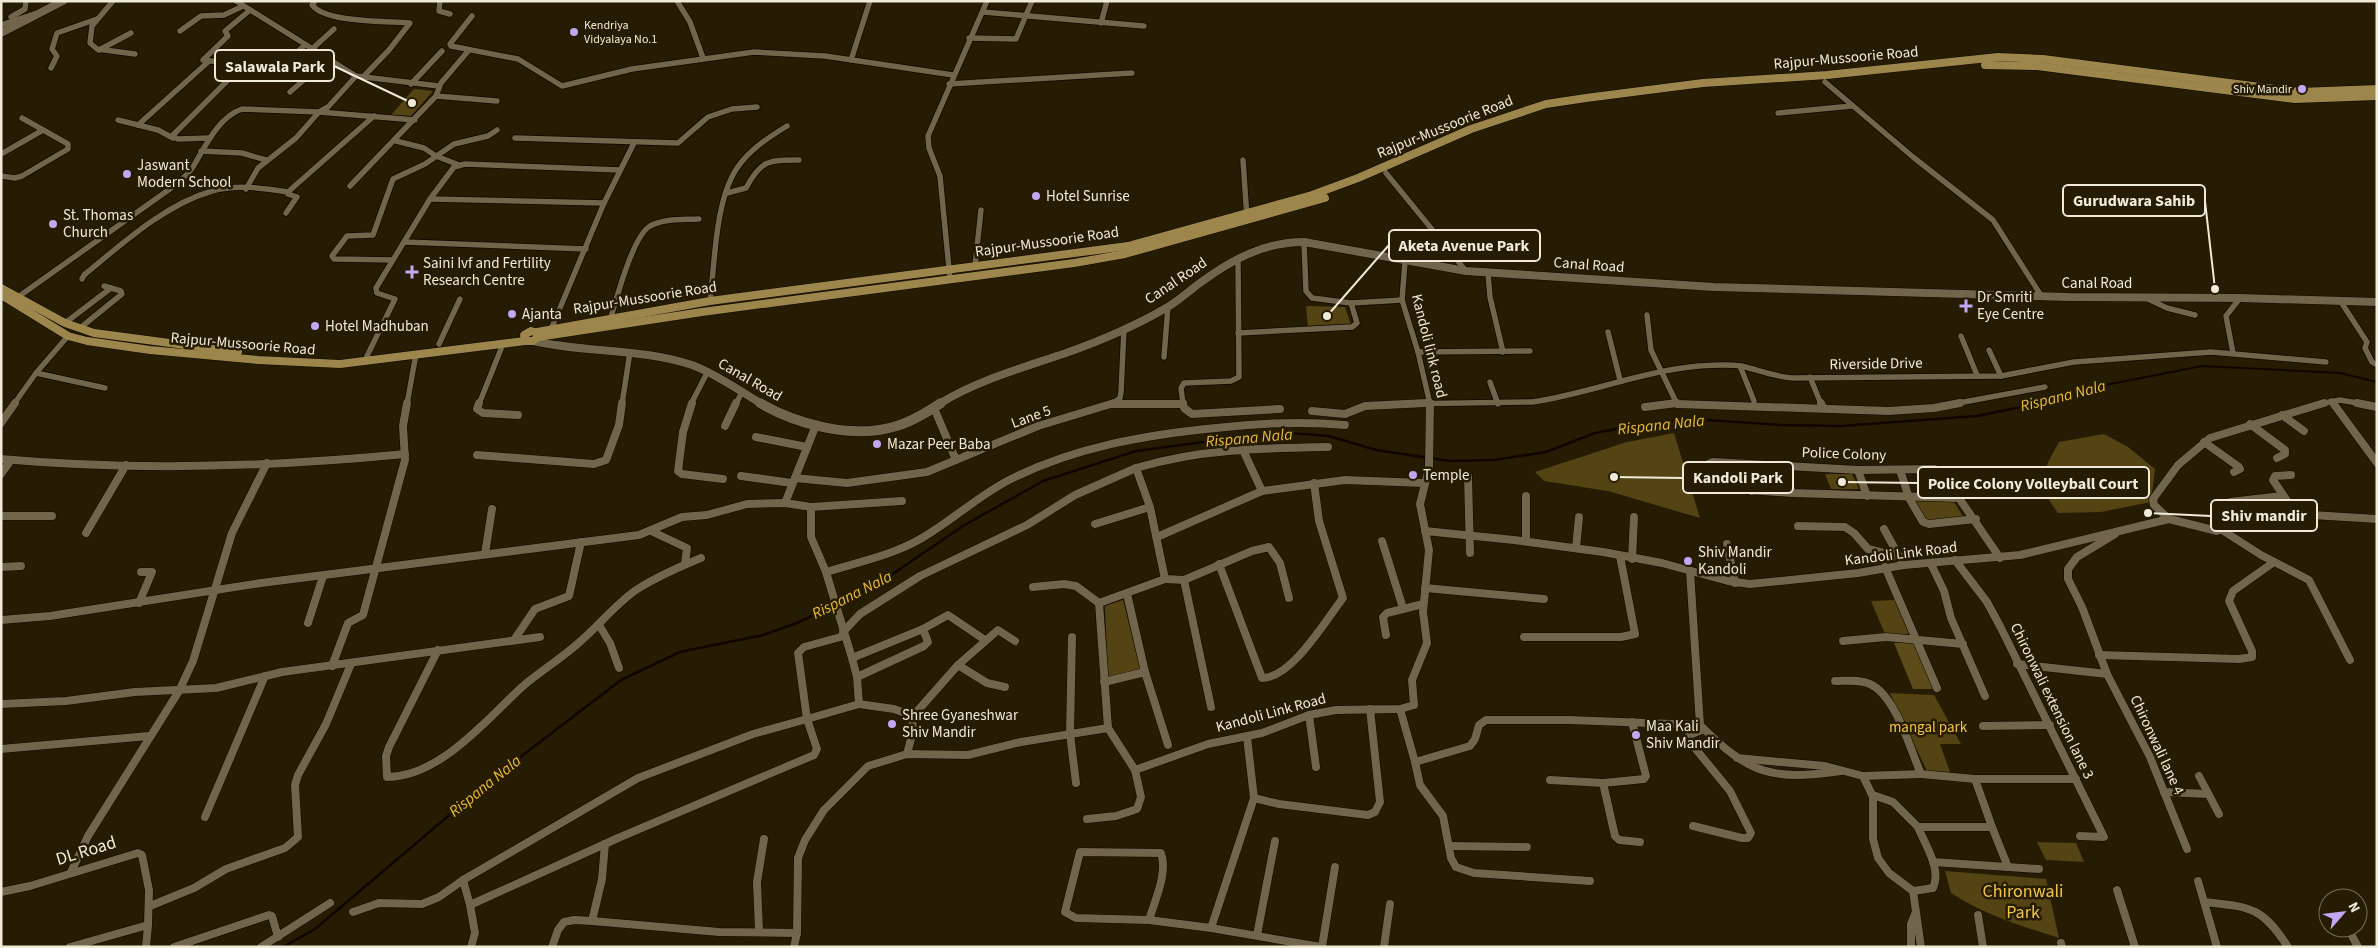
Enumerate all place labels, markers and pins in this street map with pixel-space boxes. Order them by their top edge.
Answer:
place label: Kendriya Vidyalaya No.1 [584,17,657,48]
marker: Kendriya Vidyalaya No.1 [568,26,580,38]
callout: Salawala Park [215,50,334,81]
place label: Shiv Mandir [2233,81,2293,98]
marker: Shiv Mandir [2296,83,2308,95]
place label: Jaswant Modern School [137,155,231,193]
marker: Jaswant Modern School [121,168,133,180]
callout: Gurudwara Sahib [2063,185,2205,216]
place label: Hotel Sunrise [1046,186,1130,207]
marker: Hotel Sunrise [1030,190,1042,202]
place label: St. Thomas Church [63,205,133,243]
marker: St. Thomas Church [47,218,59,230]
callout: Aketa Avenue Park [1389,230,1540,261]
place label: Saini Ivf and Fertility Research Centre [423,253,551,291]
marker: Saini Ivf and Fertility Research Centre [405,265,419,279]
place label: Dr Smriti Eye Centre [1977,287,2044,325]
marker: Dr Smriti Eye Centre [1959,299,1973,313]
place label: Ajanta [522,304,562,325]
marker: Ajanta [506,308,518,320]
place label: Hotel Madhuban [325,316,429,337]
marker: Hotel Madhuban [309,320,321,332]
place label: Mazar Peer Baba [887,434,991,455]
marker: Mazar Peer Baba [871,438,883,450]
callout: Kandoli Park [1683,462,1793,493]
place label: Temple [1423,465,1470,486]
callout: Police Colony Volleyball Court [1918,467,2149,498]
marker: Temple [1407,469,1419,481]
callout: Shiv mandir [2211,500,2317,531]
place label: Shiv Mandir Kandoli [1698,542,1773,580]
marker: Shiv Mandir Kandoli [1682,555,1694,567]
place label: Shree Gyaneshwar Shiv Mandir [902,705,1019,743]
place label: Maa Kali Shiv Mandir [1646,716,1721,754]
marker: Shree Gyaneshwar Shiv Mandir [886,718,898,730]
marker: Maa Kali Shiv Mandir [1630,729,1642,741]

